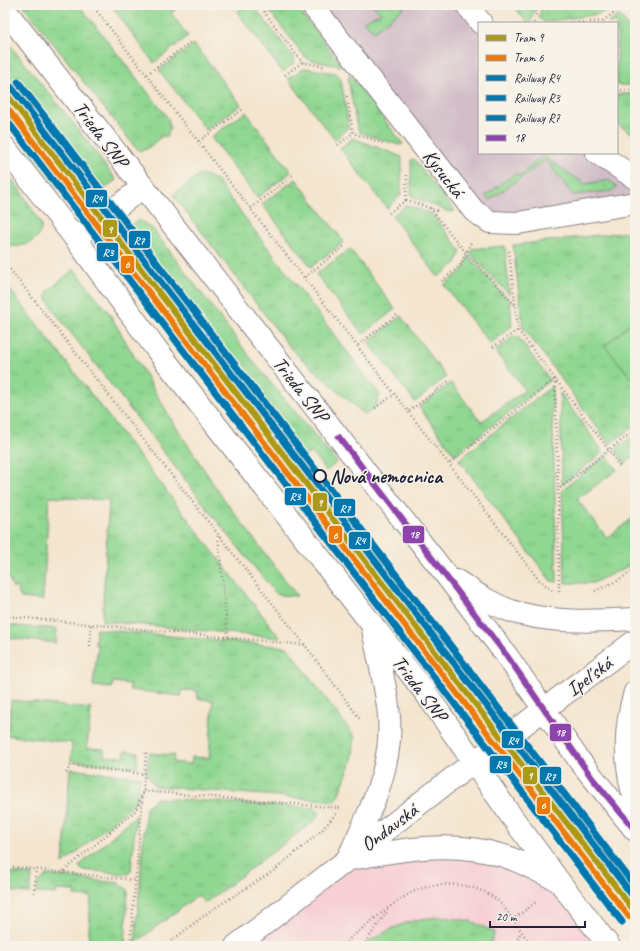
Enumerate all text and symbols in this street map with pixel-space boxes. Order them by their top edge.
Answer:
legend [478,22,618,154]
text: Tram 9 [514,30,545,46]
text: Tram 6 [514,50,544,66]
text: Railway R4 [514,70,561,86]
text: Railway R3 [514,90,561,106]
street label: Trieda SNP [68,96,135,174]
text: Railway R7 [514,110,560,126]
text: 18 [514,130,526,146]
street label: Kysucká [417,144,471,204]
line badge: R4 [85,189,108,208]
text: R4 [92,191,105,205]
line badge: 9 [102,219,118,238]
text: 9 [108,222,114,236]
line badge: R7 [128,230,151,249]
text: R7 [134,233,146,247]
line badge: R3 [96,242,119,262]
text: R3 [103,245,115,259]
line badge: 6 [120,255,135,274]
text: 6 [124,257,130,271]
street label: Trieda SNP [267,351,336,429]
place label: Nová nemocnica [330,464,444,489]
marker: Nová nemocnica [313,469,327,483]
line badge: R3 [284,487,307,506]
text: R3 [290,489,302,503]
line badge: 9 [312,492,328,512]
text: 9 [318,495,324,509]
line badge: R7 [333,498,356,517]
text: R7 [340,501,352,515]
line badge: 6 [328,525,343,544]
line badge: 18 [402,525,425,544]
text: 18 [409,527,421,541]
text: 6 [332,528,338,542]
line badge: R4 [348,531,371,550]
text: R4 [355,533,368,547]
street label: Trieda SNP [387,650,454,728]
street label: Ipeľská [561,650,619,702]
line badge: 18 [549,723,572,742]
text: 18 [555,725,567,739]
line badge: R4 [501,730,524,749]
text: R4 [508,733,521,747]
line badge: R3 [489,755,512,774]
text: R3 [496,757,508,771]
line badge: 9 [522,766,538,785]
line badge: R7 [539,766,562,785]
text: 9 [528,768,534,782]
text: R7 [545,769,557,783]
street label: Ondavská [356,796,425,857]
line badge: 6 [536,796,551,815]
text: 6 [540,798,546,812]
scale bar [490,903,585,929]
text: 20 m [496,909,518,925]

